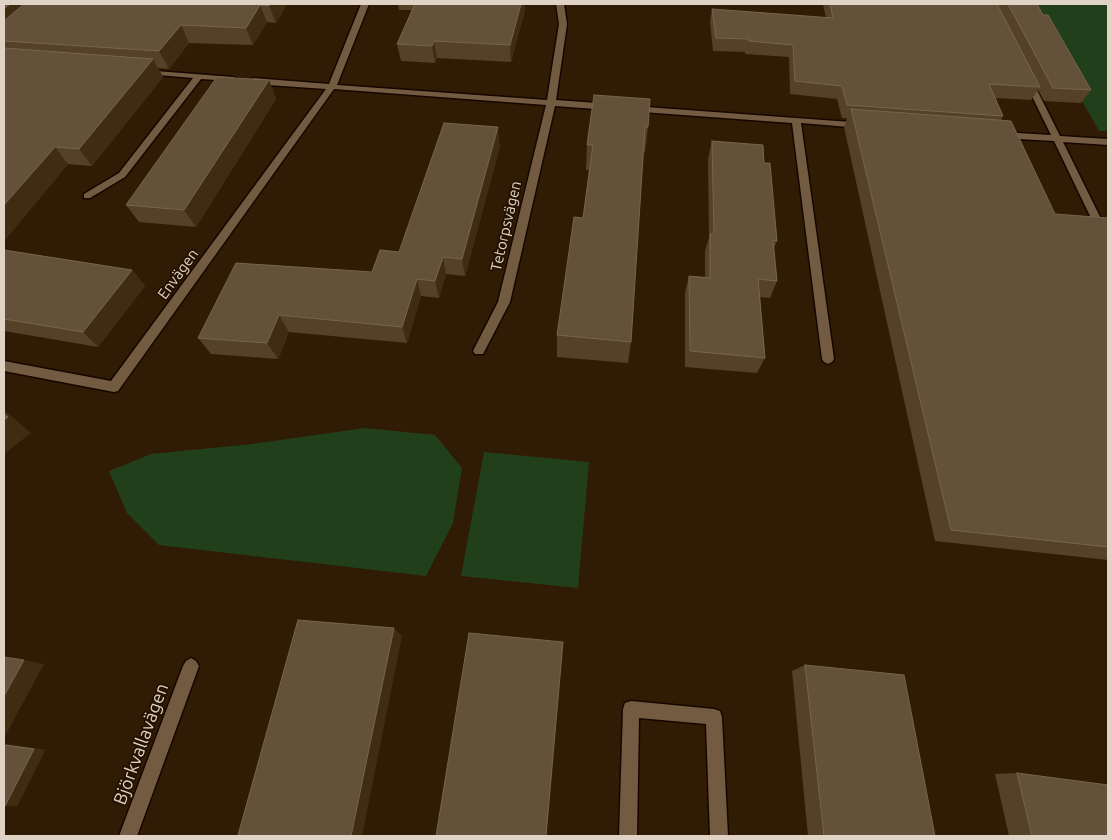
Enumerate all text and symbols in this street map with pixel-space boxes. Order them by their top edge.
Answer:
street label: Tetorpsvägen [487,179,525,273]
street label: Envägen [154,245,202,303]
street label: Björkvallavägen [109,680,173,808]

